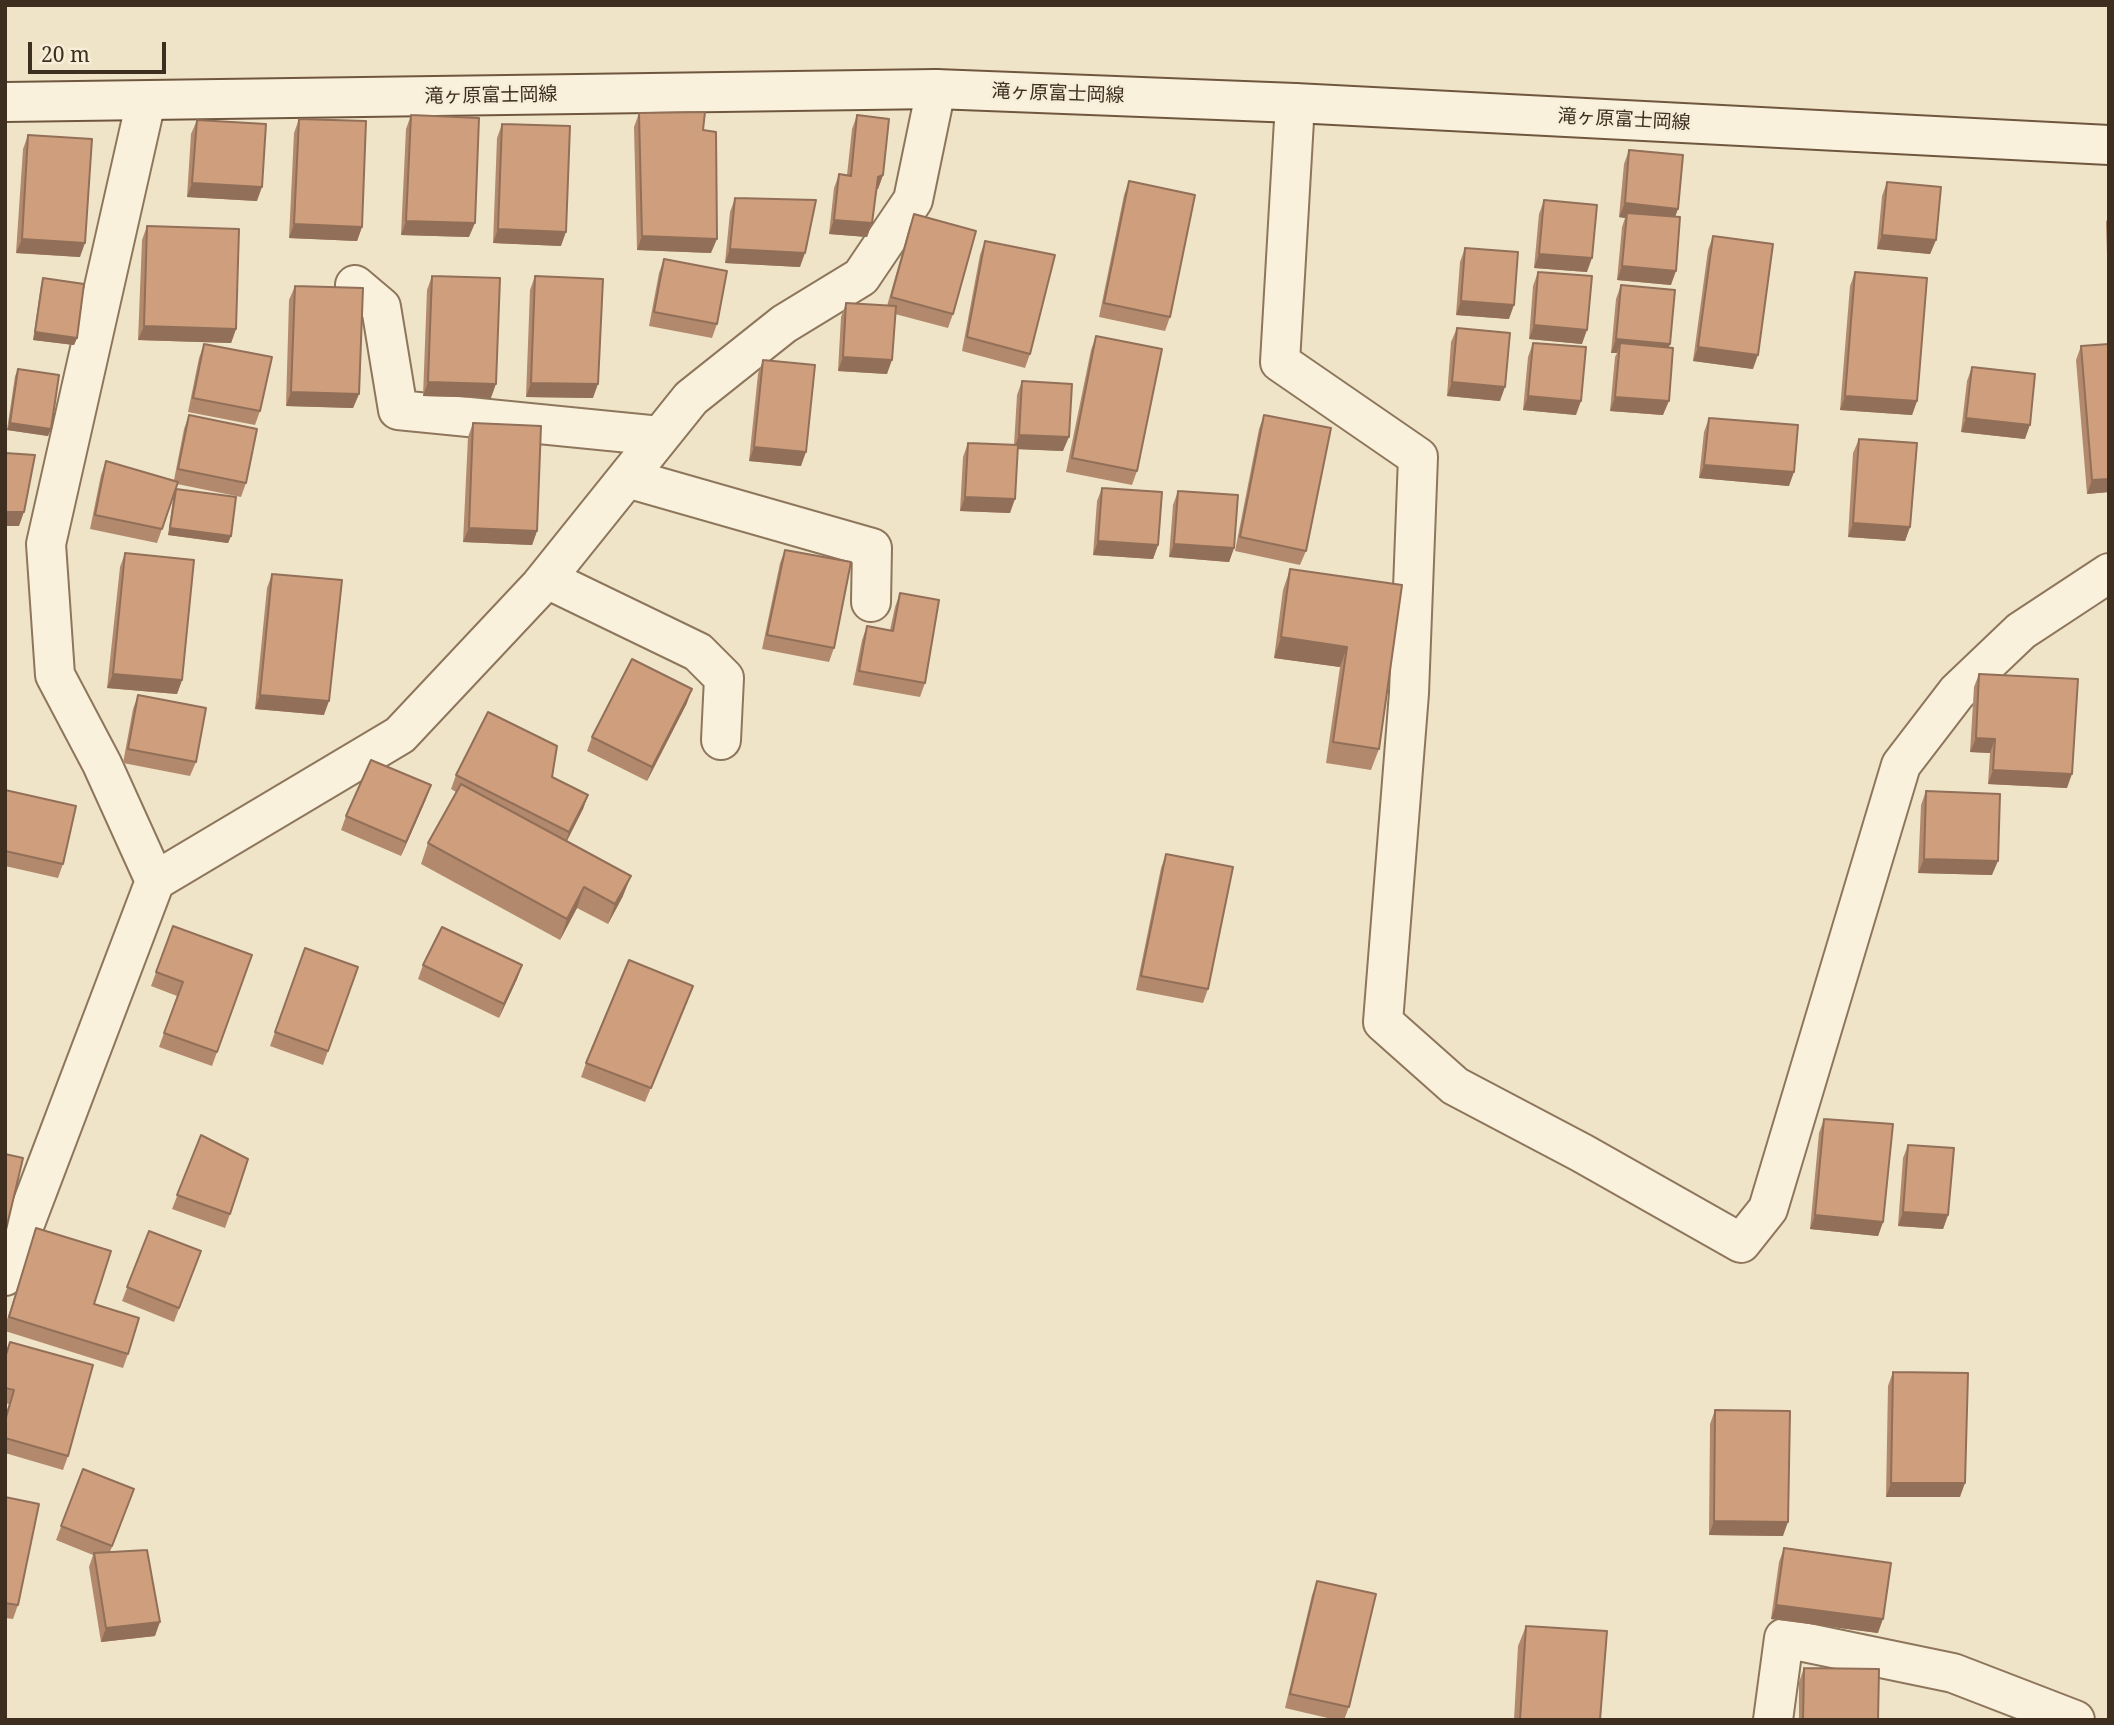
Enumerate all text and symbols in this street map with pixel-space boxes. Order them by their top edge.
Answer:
scale bar [32,28,170,72]
text: 20 m [41,40,90,68]
street label: 滝ヶ原富士岡線 [991,80,1125,108]
street label: 滝ヶ原富士岡線 [424,83,558,109]
street label: 滝ヶ原富士岡線 [1557,105,1691,135]

